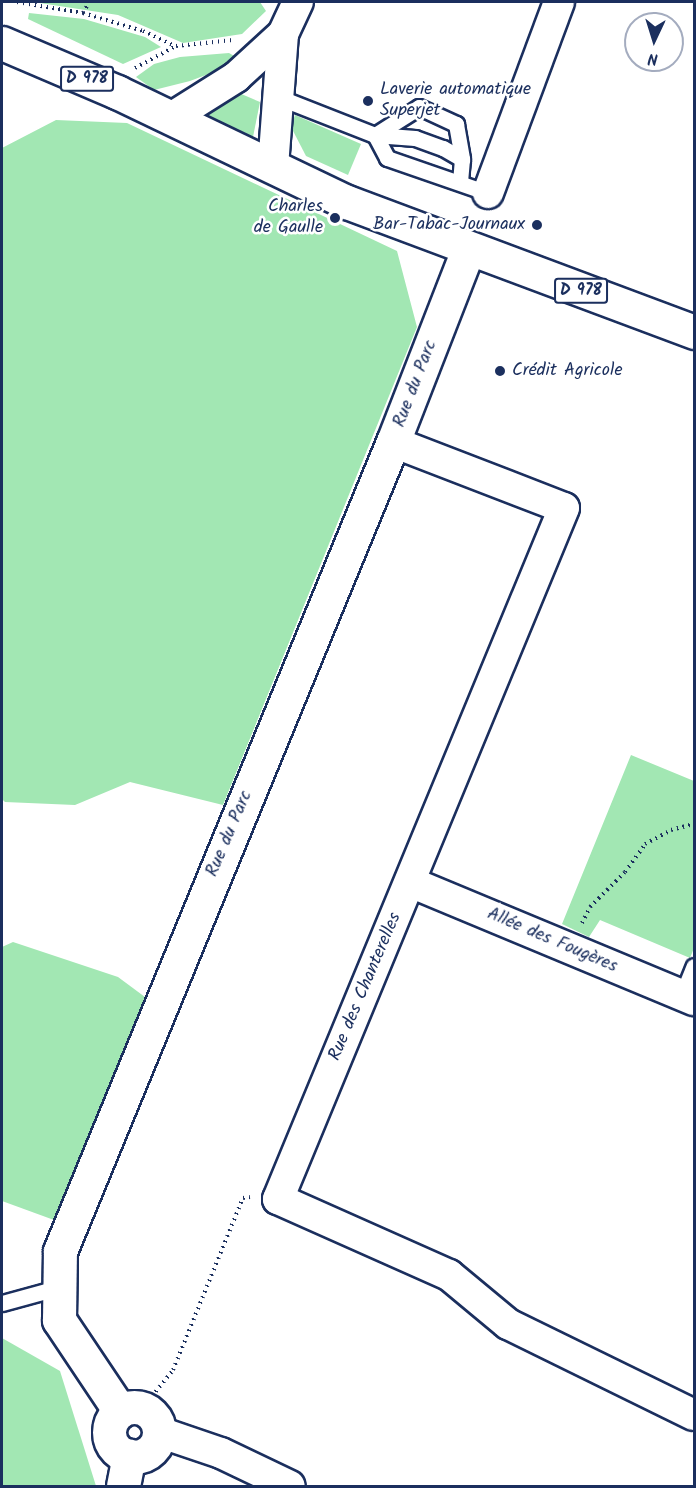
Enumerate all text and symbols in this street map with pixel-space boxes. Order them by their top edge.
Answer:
north arrow [624,12,684,72]
text: N [647,46,659,71]
road number: D 978 [60,66,114,92]
place label: Laverie automatique Superjet [380,80,531,122]
marker: Laverie automatique Superjet [361,94,375,108]
place label: Charles de Gaulle [254,197,323,240]
marker: Charles de Gaulle [328,211,342,225]
place label: Bar-Tabac-Journaux [373,214,525,236]
marker: Bar-Tabac-Journaux [530,218,544,232]
road number: D 978 [554,278,608,304]
street label: Rue du Parc [390,337,442,431]
place label: Crédit Agricole [512,360,622,382]
marker: Crédit Agricole [493,364,507,378]
street label: Rue du Parc [202,788,258,880]
street label: Allée des Fougères [484,904,620,978]
street label: Rue des Chanterelles [325,910,407,1064]

